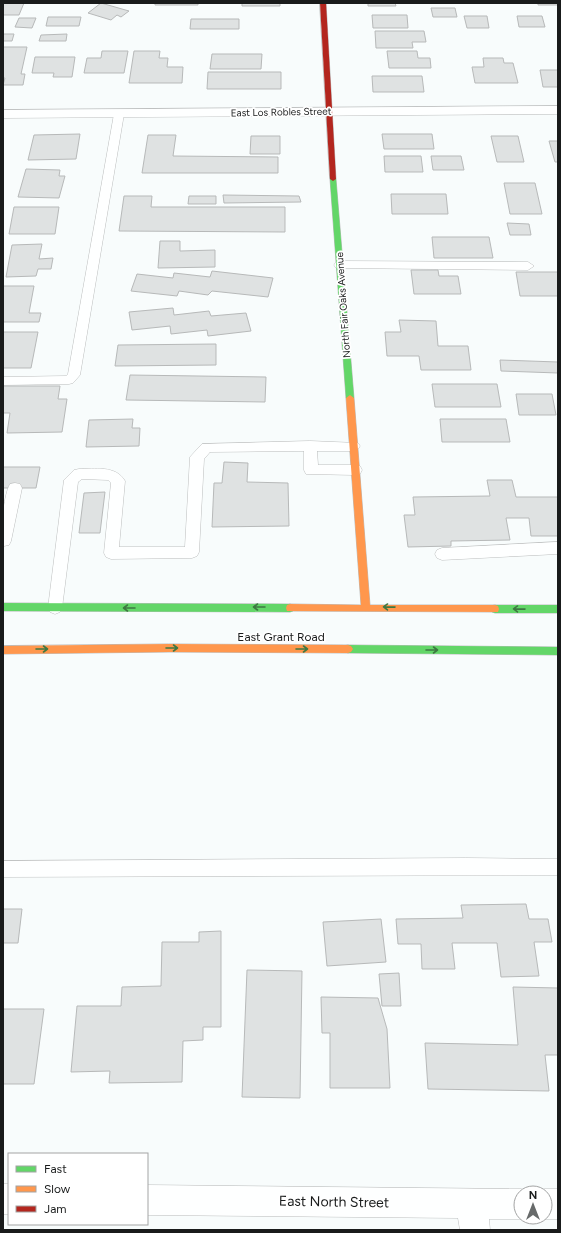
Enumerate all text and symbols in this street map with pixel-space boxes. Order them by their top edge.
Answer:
street label: East Los Robles Street [231,105,332,119]
street label: North Fair Oaks Avenue [333,251,353,358]
one-way arrow [253,603,266,611]
one-way arrow [123,604,136,612]
one-way arrow [383,604,396,611]
one-way arrow [513,605,526,613]
street label: East Grant Road [237,630,325,644]
one-way arrow [35,645,48,653]
one-way arrow [165,645,178,652]
one-way arrow [295,645,308,653]
one-way arrow [425,646,438,654]
legend [8,1153,148,1225]
text: Fast [44,1162,67,1176]
text: Slow [44,1182,71,1196]
north arrow [513,1185,553,1225]
text: N [529,1189,537,1202]
street label: East North Street [279,1193,389,1211]
text: Jam [44,1202,67,1216]

